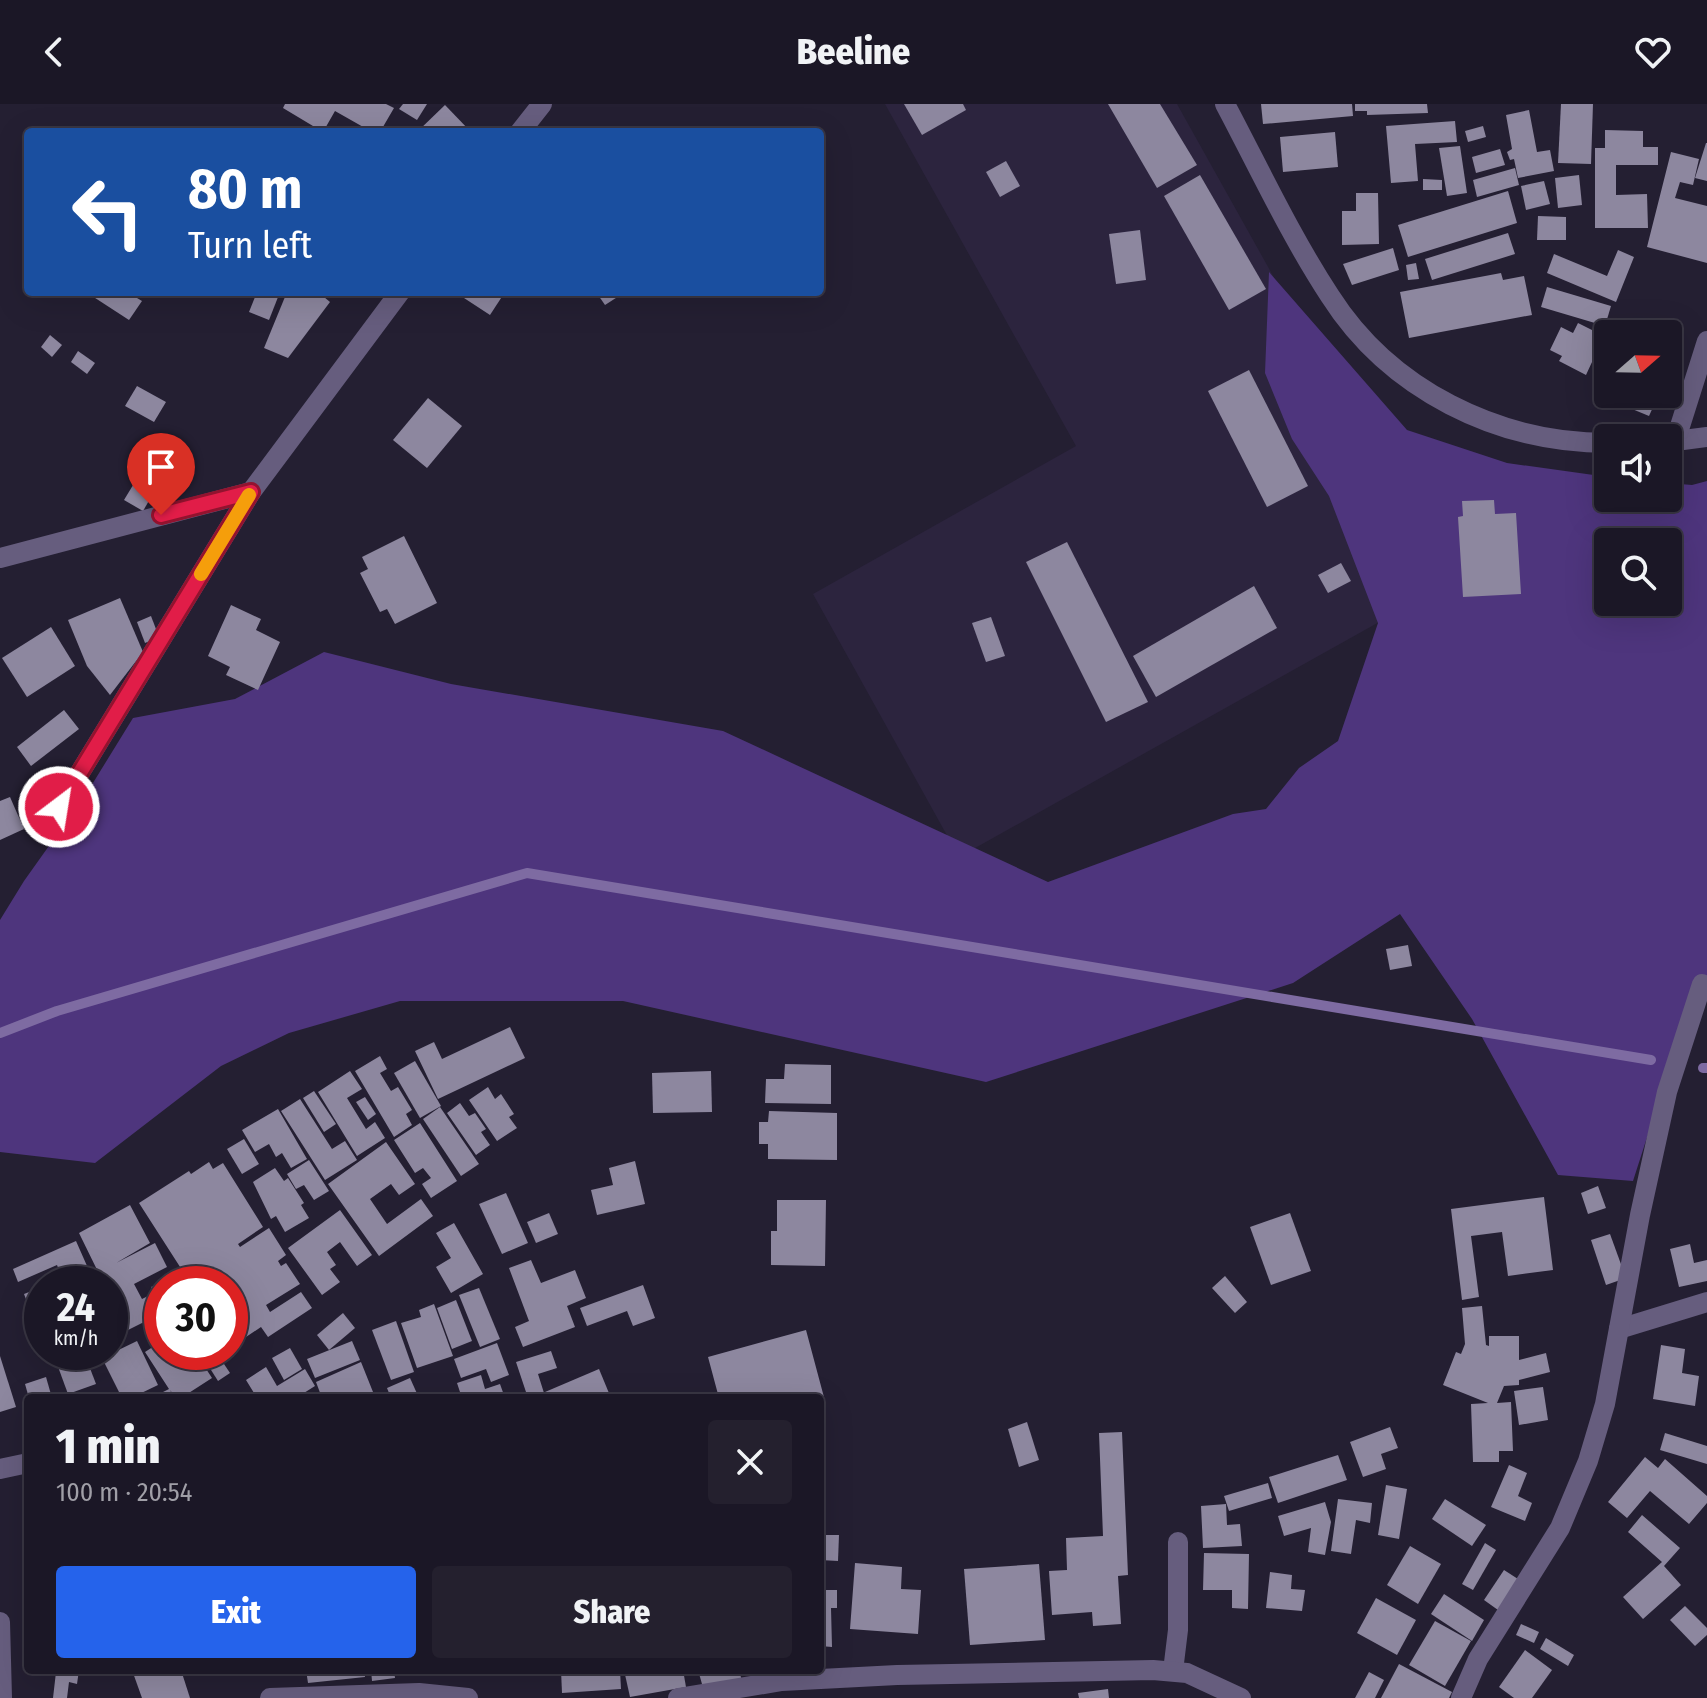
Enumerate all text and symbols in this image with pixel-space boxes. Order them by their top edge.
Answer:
icon: back [32,30,76,74]
text: Beeline [797,30,910,74]
icon: heart [1631,30,1675,74]
text: 80 m [188,156,303,223]
icon: left [56,160,160,264]
text: Turn left [188,224,312,268]
north arrow [1594,320,1682,408]
map controls [1594,320,1682,616]
button: sound [1594,424,1682,512]
pin [127,433,195,515]
icon: arrive [139,445,183,489]
button: search [1594,528,1682,616]
position arrow [17,765,101,849]
speed limit sign: 30 [144,1266,248,1370]
text: 24 [57,1284,95,1332]
text: km/h [54,1326,98,1350]
text: 1 min [56,1418,160,1476]
button: close [708,1420,792,1504]
text: 100 m · 20:54 [56,1477,192,1508]
button: Exit [56,1566,416,1658]
button: Share [432,1566,792,1658]

